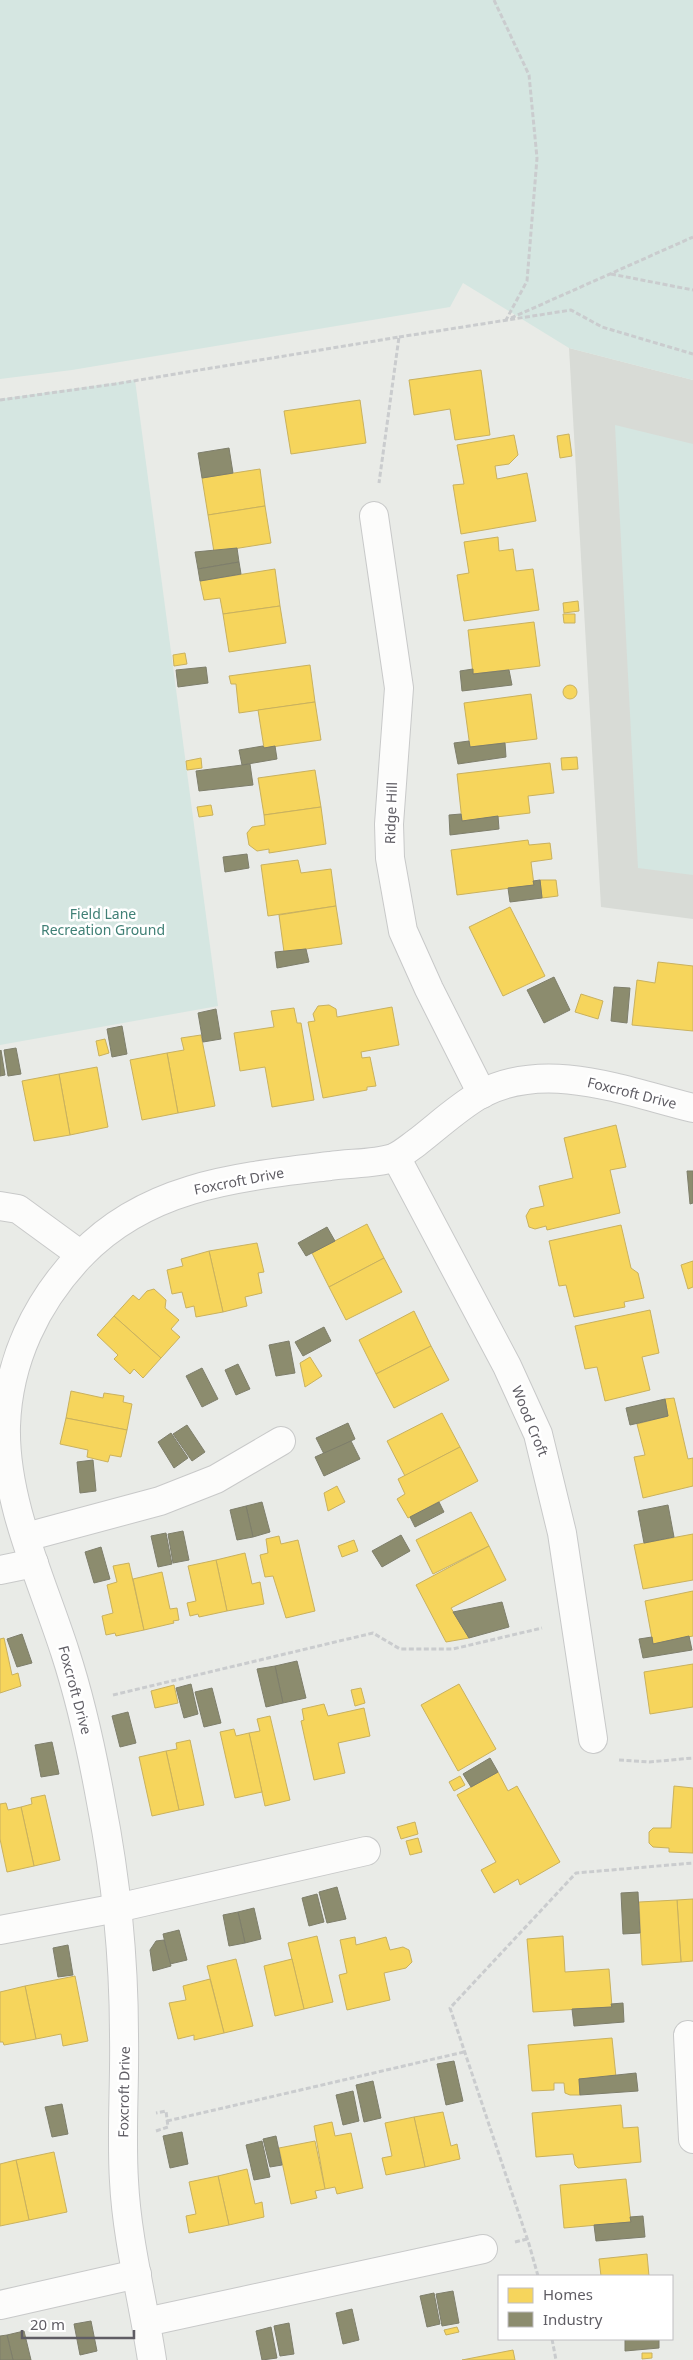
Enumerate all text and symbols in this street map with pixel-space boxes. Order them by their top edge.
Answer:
street label: Ridge Hill [380,782,401,844]
park label: Field Lane Recreation Ground [41,904,165,939]
street label: Foxcroft Drive [585,1072,679,1113]
street label: Foxcroft Drive [192,1162,286,1199]
street label: Wood Croft [508,1383,553,1459]
street label: Foxcroft Drive [54,1643,97,1737]
street label: Foxcroft Drive [113,2046,134,2138]
legend [498,2275,673,2340]
text: Homes [543,2284,593,2304]
scale bar [22,2308,135,2340]
text: Industry [543,2309,603,2329]
text: 20 m [30,2314,65,2334]

